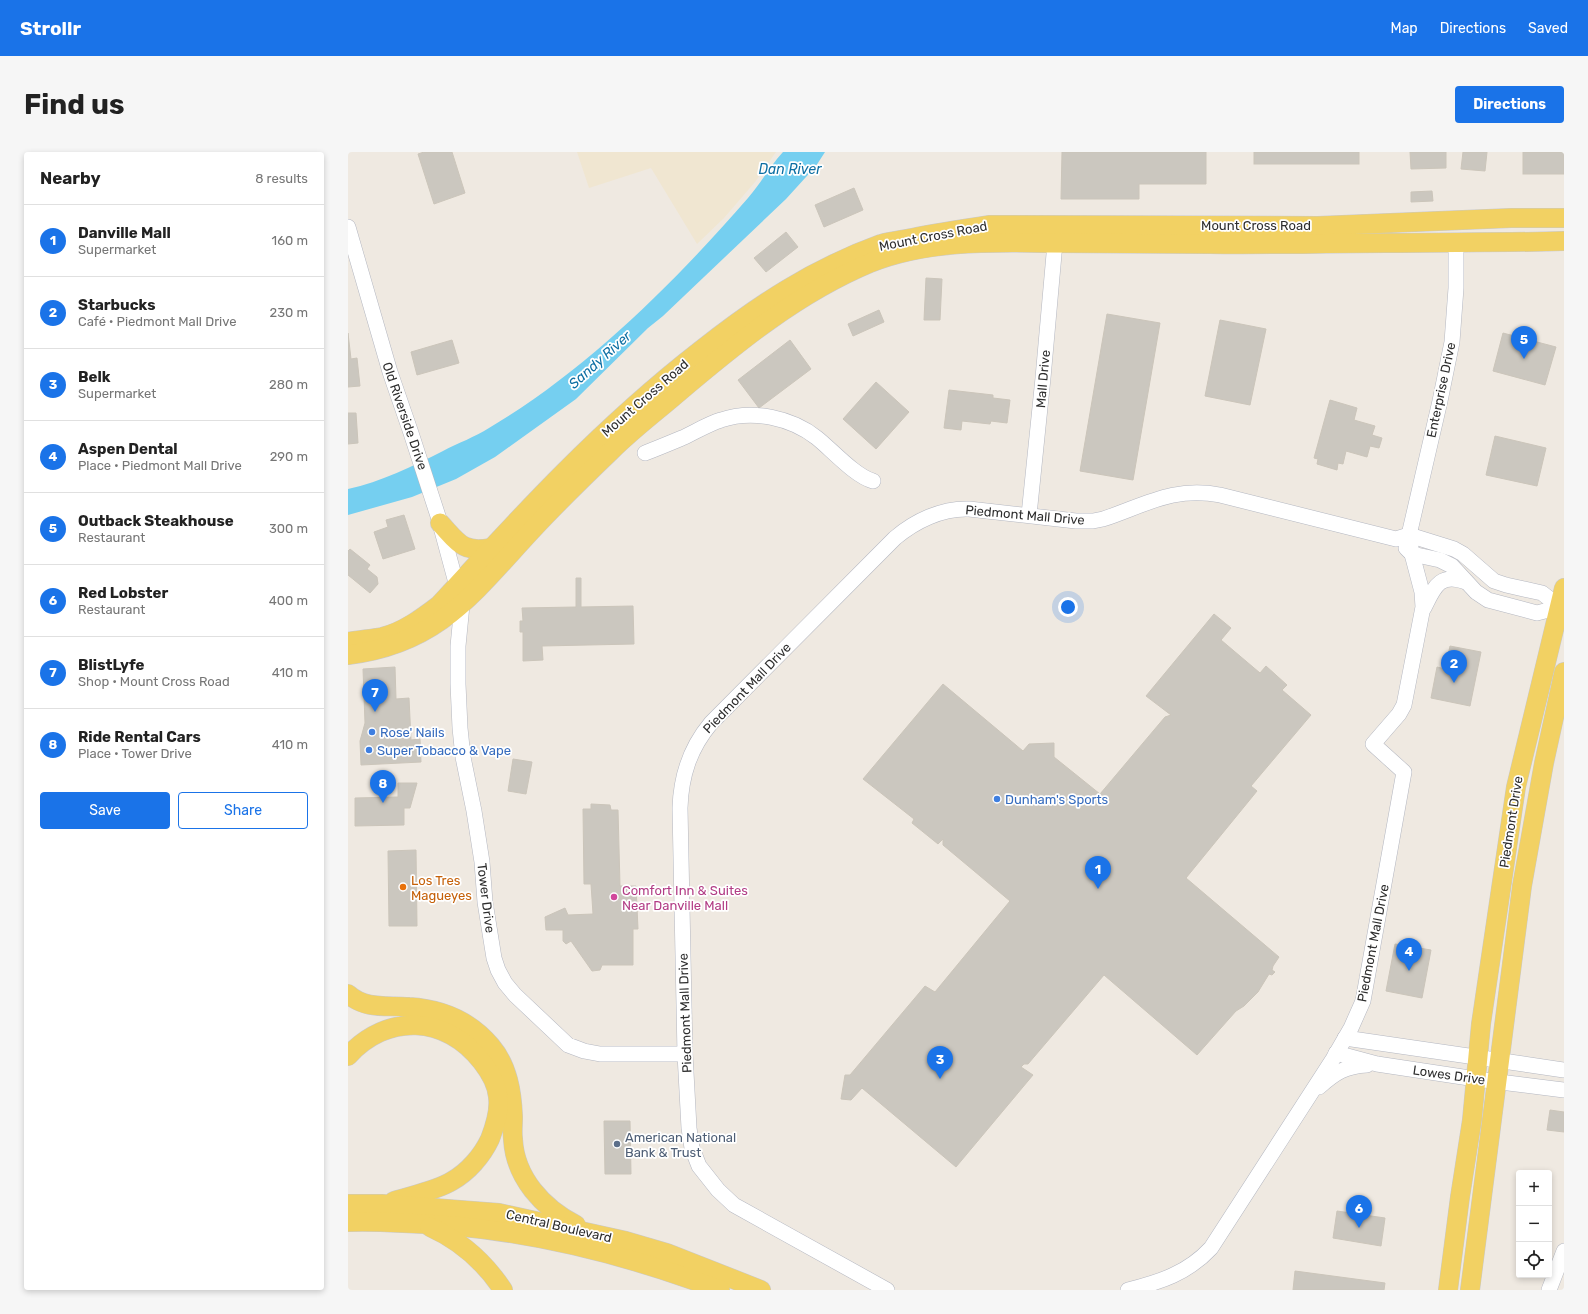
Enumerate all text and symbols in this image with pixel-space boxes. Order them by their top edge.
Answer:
text: Strollr [20,17,81,40]
text: Map [1391,20,1418,37]
text: Directions [1440,20,1506,37]
text: Saved [1528,20,1568,37]
button: Directions [1455,86,1564,123]
text: Find us [24,88,124,121]
water label: Dan River [758,161,822,178]
text: Nearby [40,168,101,188]
text: 8 results [255,171,308,186]
street label: Mount Cross Road [878,218,988,254]
street label: Mount Cross Road [1201,218,1311,233]
text: Danville Mall [78,224,171,242]
text: 1 [50,233,56,248]
text: 160 m [272,233,308,248]
text: Supermarket [78,242,156,257]
text: Starbucks [78,296,155,314]
text: 2 [49,305,57,320]
text: 230 m [270,305,308,320]
text: Café · Piedmont Mall Drive [78,314,236,329]
pin: 5 [1511,326,1537,359]
water label: Sandy River [565,327,635,392]
street label: Enterprise Drive [1424,341,1458,439]
street label: Mall Drive [1033,349,1053,409]
street label: Mount Cross Road [599,356,691,440]
street label: Old Riverside Drive [380,360,430,472]
text: Belk [78,368,111,386]
text: 3 [49,377,57,392]
text: 280 m [269,377,308,392]
text: Supermarket [78,386,156,401]
text: Aspen Dental [78,440,178,458]
text: 4 [49,449,57,464]
text: 290 m [270,449,308,464]
text: Place · Piedmont Mall Drive [78,458,242,473]
street label: Piedmont Mall Drive [965,502,1085,528]
text: Outback Steakhouse [78,512,234,530]
text: 5 [49,521,57,536]
text: 300 m [269,521,308,536]
text: Restaurant [78,530,145,545]
text: Red Lobster [78,584,168,602]
text: 6 [49,593,57,608]
text: 400 m [269,593,308,608]
your location [1058,597,1078,617]
text: Restaurant [78,602,145,617]
street label: Piedmont Mall Drive [700,640,794,736]
pin: 2 [1441,650,1467,683]
text: BlistLyfe [78,656,144,674]
text: 7 [49,665,57,680]
text: 410 m [272,665,308,680]
text: Shop · Mount Cross Road [78,674,230,689]
pin: 7 [362,679,388,712]
place label: Rose' Nails [380,725,445,740]
marker: Rose' Nails [367,727,377,737]
text: Ride Rental Cars [78,728,201,746]
text: 8 [49,737,57,752]
text: 410 m [272,737,308,752]
place label: Super Tobacco & Vape [377,743,511,758]
marker: Super Tobacco & Vape [364,745,374,755]
text: Place · Tower Drive [78,746,192,761]
pin: 8 [370,770,396,803]
street label: Piedmont Drive [1496,775,1526,869]
button: Save [40,792,170,829]
button: Share [178,792,308,829]
place label: Dunham's Sports [1005,792,1109,807]
marker: Dunham's Sports [992,794,1002,804]
pin: 1 [1085,856,1111,889]
street label: Tower Drive [474,862,498,934]
place label: Los Tres Magueyes [411,873,472,904]
marker: Los Tres Magueyes [398,882,408,892]
place label: Comfort Inn & Suites Near Danville Mall [622,883,748,913]
street label: Piedmont Mall Drive [1354,883,1392,1003]
marker: Comfort Inn & Suites Near Danville Mall [609,892,619,902]
pin: 4 [1396,938,1422,971]
street label: Piedmont Mall Drive [675,953,695,1073]
pin: 3 [927,1046,953,1079]
street label: Lowes Drive [1412,1062,1486,1088]
place label: American National Bank & Trust [625,1130,736,1160]
marker: American National Bank & Trust [612,1139,622,1149]
map controls [1516,1170,1552,1278]
button: + [1516,1170,1552,1206]
pin: 6 [1346,1195,1372,1228]
button: − [1516,1206,1552,1242]
street label: Central Boulevard [505,1207,613,1245]
button: locate [1516,1242,1552,1278]

